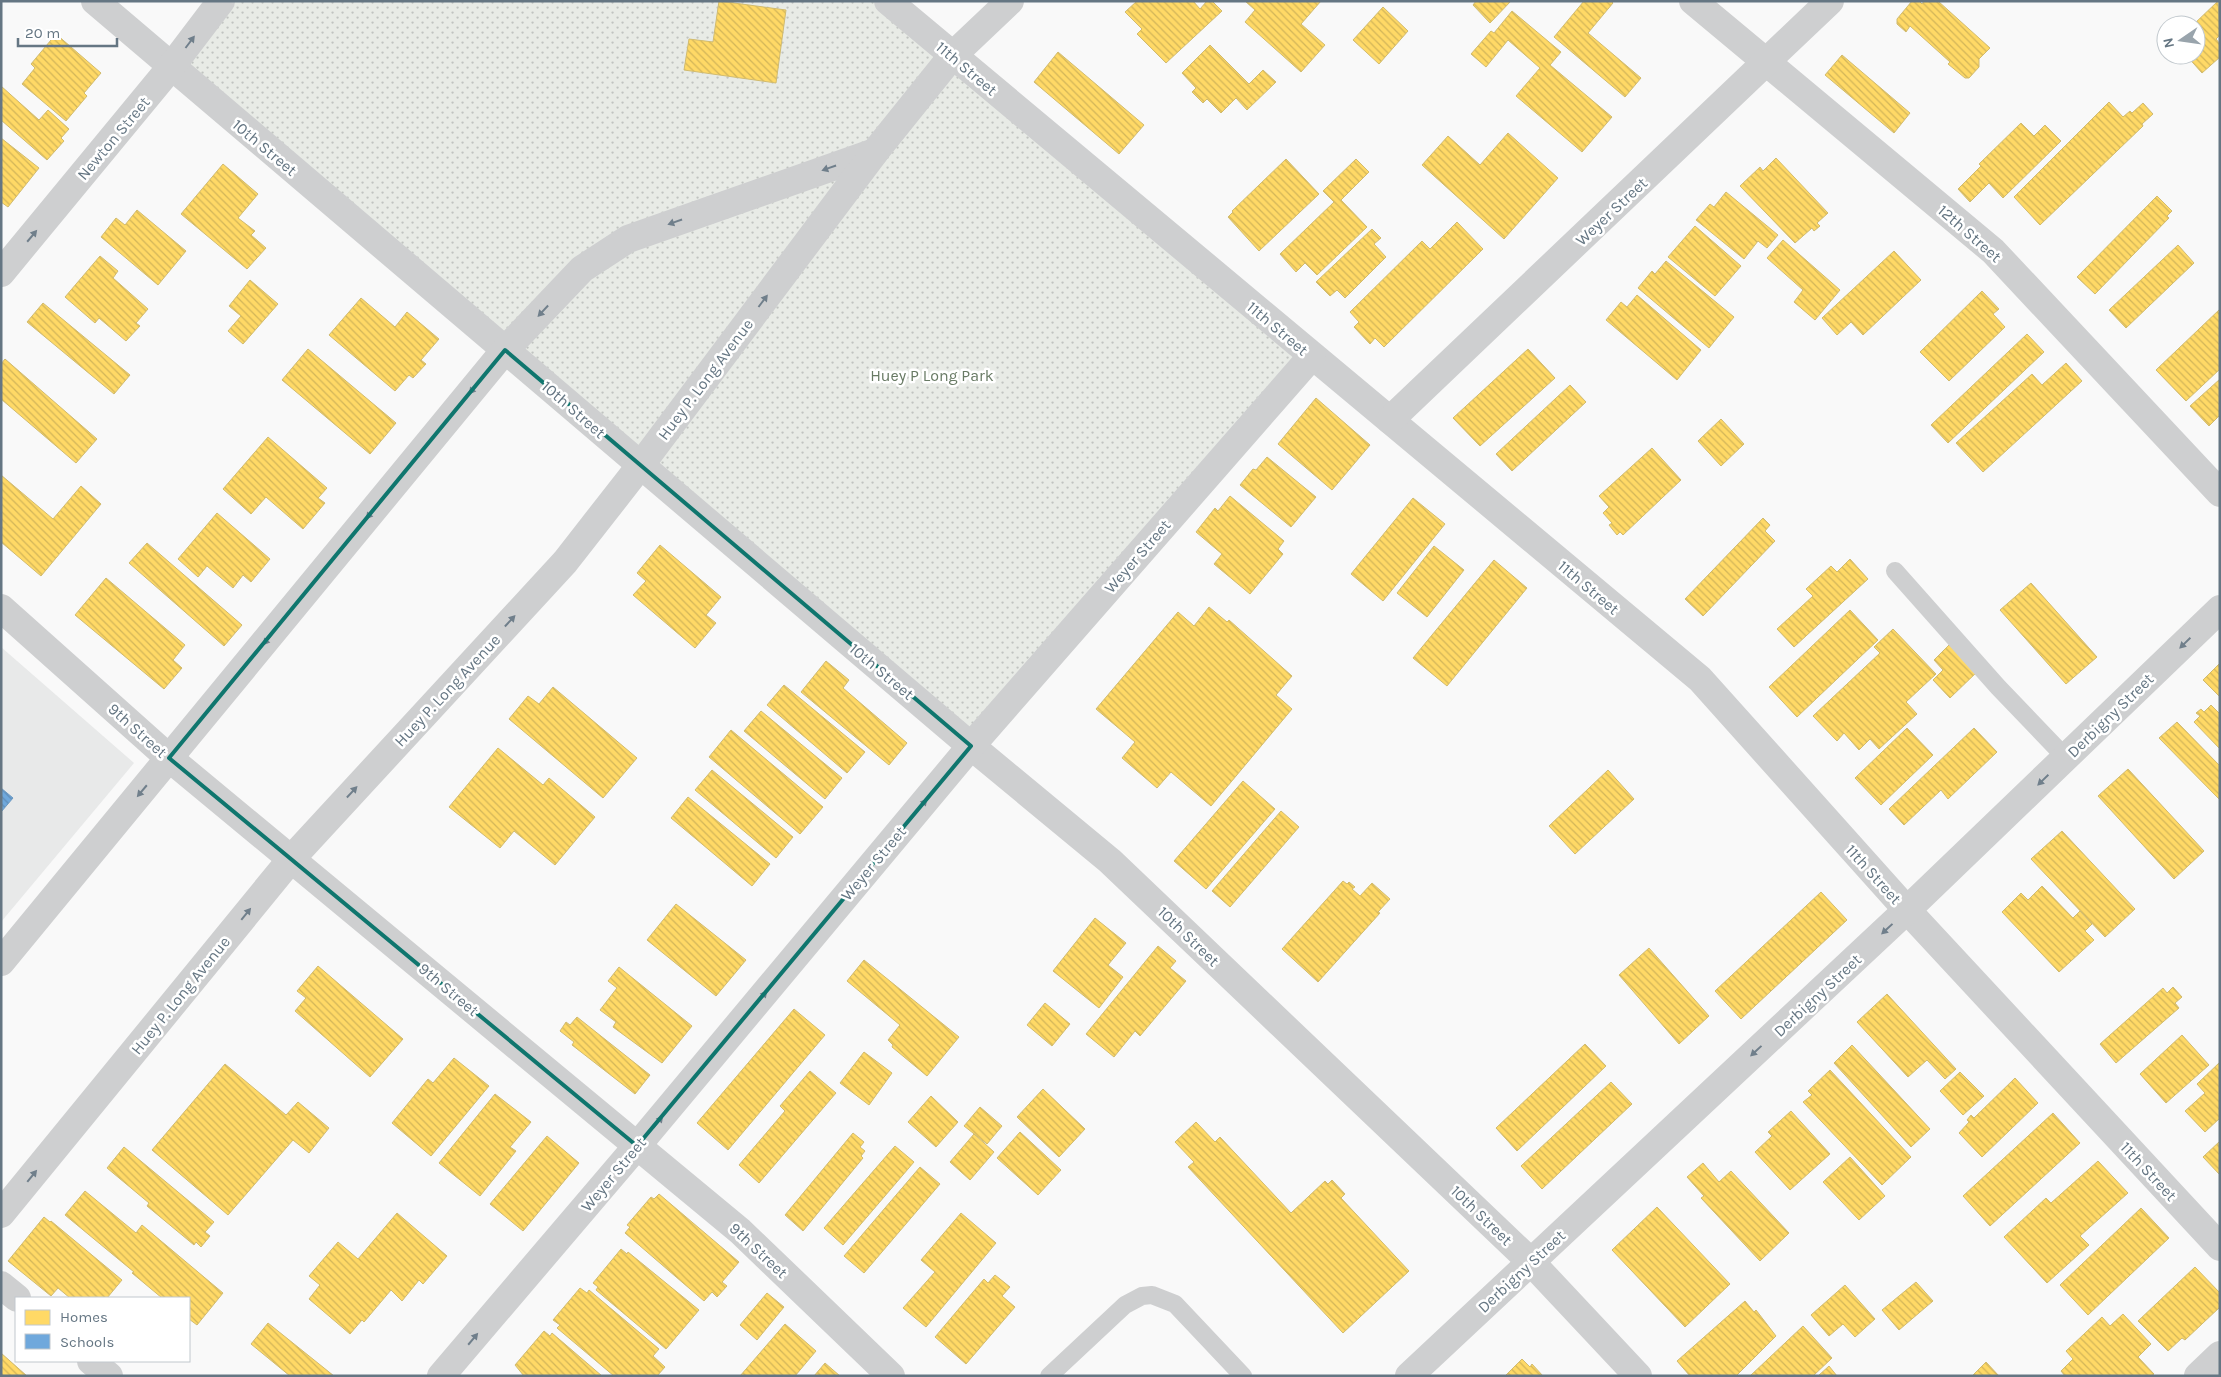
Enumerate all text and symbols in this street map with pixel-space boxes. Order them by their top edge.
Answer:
scale bar [18,15,116,47]
north arrow [2156,15,2206,65]
text: 20 m [25,24,60,42]
one-way arrow [185,36,196,49]
text: N [2159,36,2178,50]
street label: 11th Street [932,37,1001,99]
street label: Newton Street [73,93,154,184]
street label: 10th Street [229,115,301,180]
one-way arrow [821,165,836,173]
street label: Weyer Street [1572,173,1651,249]
street label: 12th Street [1934,201,2005,266]
one-way arrow [668,219,683,227]
one-way arrow [27,229,38,242]
one-way arrow [758,295,769,308]
street label: 11th Street [1243,297,1312,359]
one-way arrow [537,304,549,316]
street label: Huey P. Long Avenue [654,315,757,444]
park label: Huey P Long Park [870,366,994,385]
street label: 10th Street [538,377,609,442]
one-way arrow [469,381,480,394]
one-way arrow [365,507,376,520]
street label: Weyer Street [1100,516,1174,597]
street label: 11th Street [1554,556,1623,618]
one-way arrow [504,616,516,628]
street label: Huey P. Long Avenue [390,630,504,750]
one-way arrow [262,632,273,645]
one-way arrow [2179,636,2191,648]
street label: 10th Street [846,639,918,704]
street label: Derbigny Street [2063,669,2157,761]
street label: 9th Street [104,699,171,762]
one-way arrow [2037,774,2049,786]
one-way arrow [136,785,148,797]
one-way arrow [347,786,358,799]
one-way arrow [916,798,927,811]
street label: Weyer Street [837,822,910,904]
street label: 11th Street [1842,840,1905,908]
street label: 10th Street [1154,902,1223,970]
one-way arrow [240,908,251,921]
one-way arrow [1882,923,1894,935]
street label: Huey P. Long Avenue [127,932,234,1058]
street label: Derbigny Street [1770,950,1865,1041]
street label: 9th Street [415,959,483,1020]
one-way arrow [756,991,767,1004]
one-way arrow [1750,1045,1762,1057]
one-way arrow [652,1115,663,1128]
street label: Weyer Street [577,1133,650,1215]
street label: 11th Street [2116,1138,2181,1205]
one-way arrow [27,1170,38,1183]
street label: 10th Street [1447,1181,1516,1249]
street label: 9th Street [726,1219,792,1282]
street label: Derbigny Street [1474,1226,1569,1317]
legend [15,1297,190,1362]
text: Homes [60,1308,108,1326]
text: Schools [60,1333,114,1351]
one-way arrow [467,1333,479,1345]

